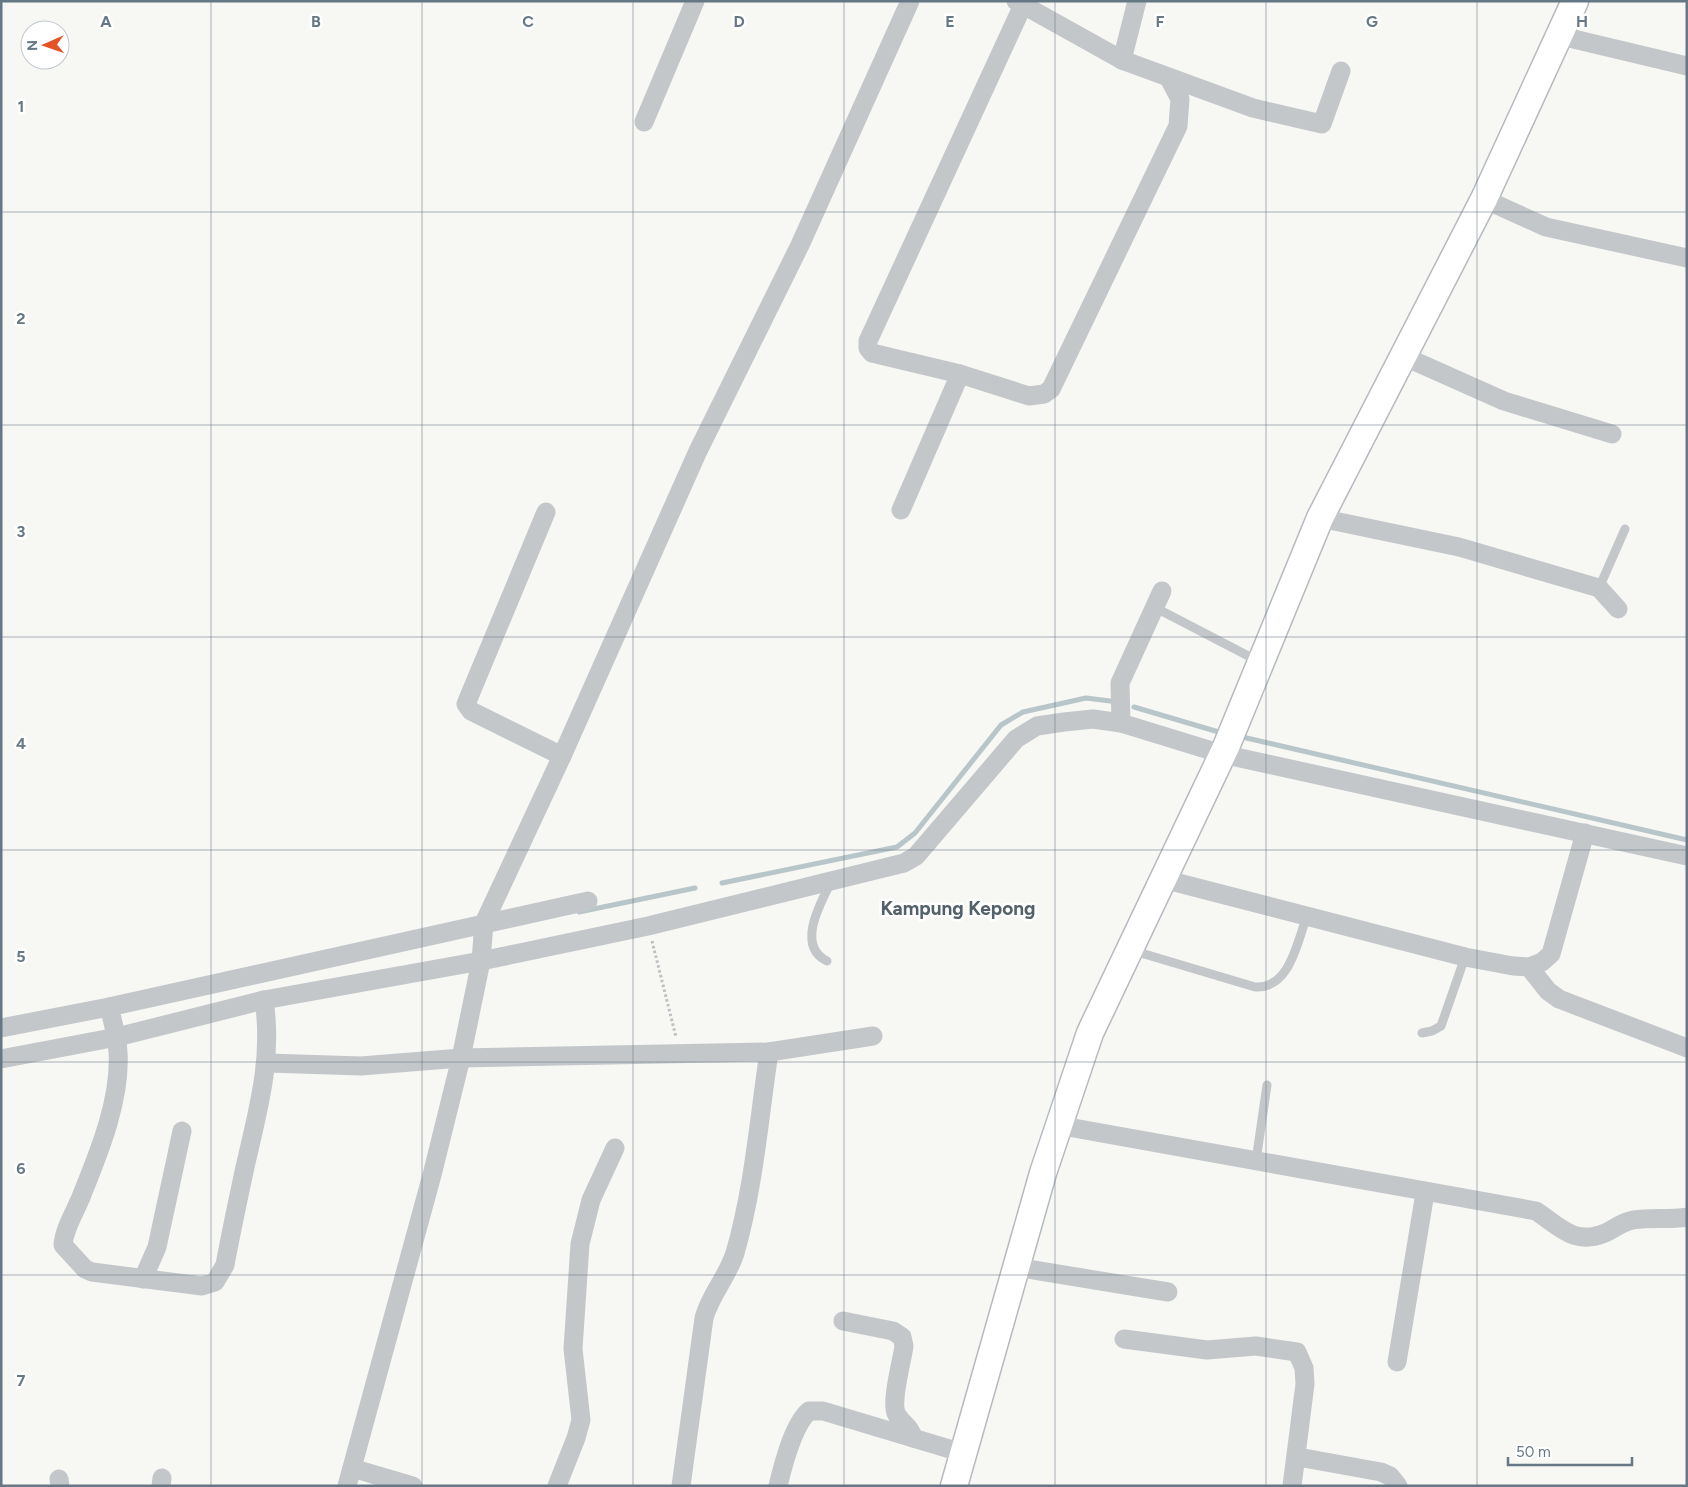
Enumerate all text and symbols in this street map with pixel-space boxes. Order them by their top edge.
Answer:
text: A [100,12,112,31]
text: B [311,12,321,31]
text: C [522,12,534,31]
text: D [733,12,745,31]
text: E [945,12,955,31]
text: F [1156,12,1165,31]
text: G [1366,12,1378,31]
text: H [1576,12,1588,31]
north arrow [20,20,70,70]
text: N [24,40,41,51]
text: 1 [18,97,24,116]
text: 2 [16,309,26,328]
text: 3 [17,522,26,541]
text: 4 [16,734,26,753]
district label: Kampung Kepong [880,897,1036,920]
text: 5 [16,947,26,966]
text: 6 [16,1159,26,1178]
text: 7 [17,1371,26,1390]
scale bar [1508,1434,1632,1466]
text: 50 m [1516,1443,1551,1461]

